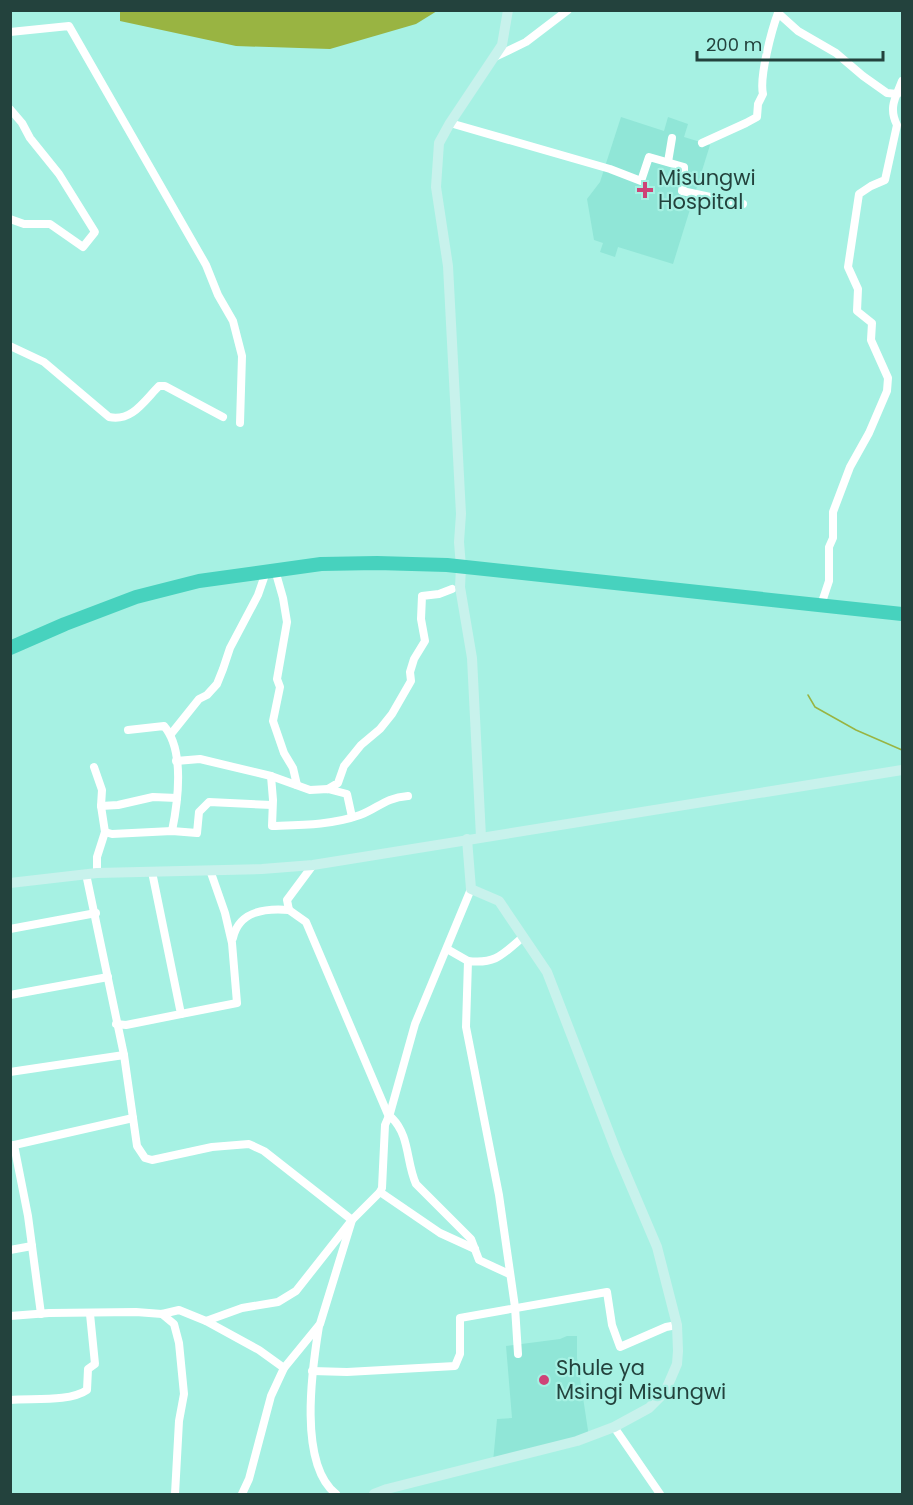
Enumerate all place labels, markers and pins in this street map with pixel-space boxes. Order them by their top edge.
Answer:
place label: Misungwi Hospital [658,163,756,216]
marker: Misungwi Hospital [636,181,654,199]
place label: Shule ya Msingi Misungwi [556,1353,726,1406]
marker: Shule ya Msingi Misungwi [537,1373,551,1387]

